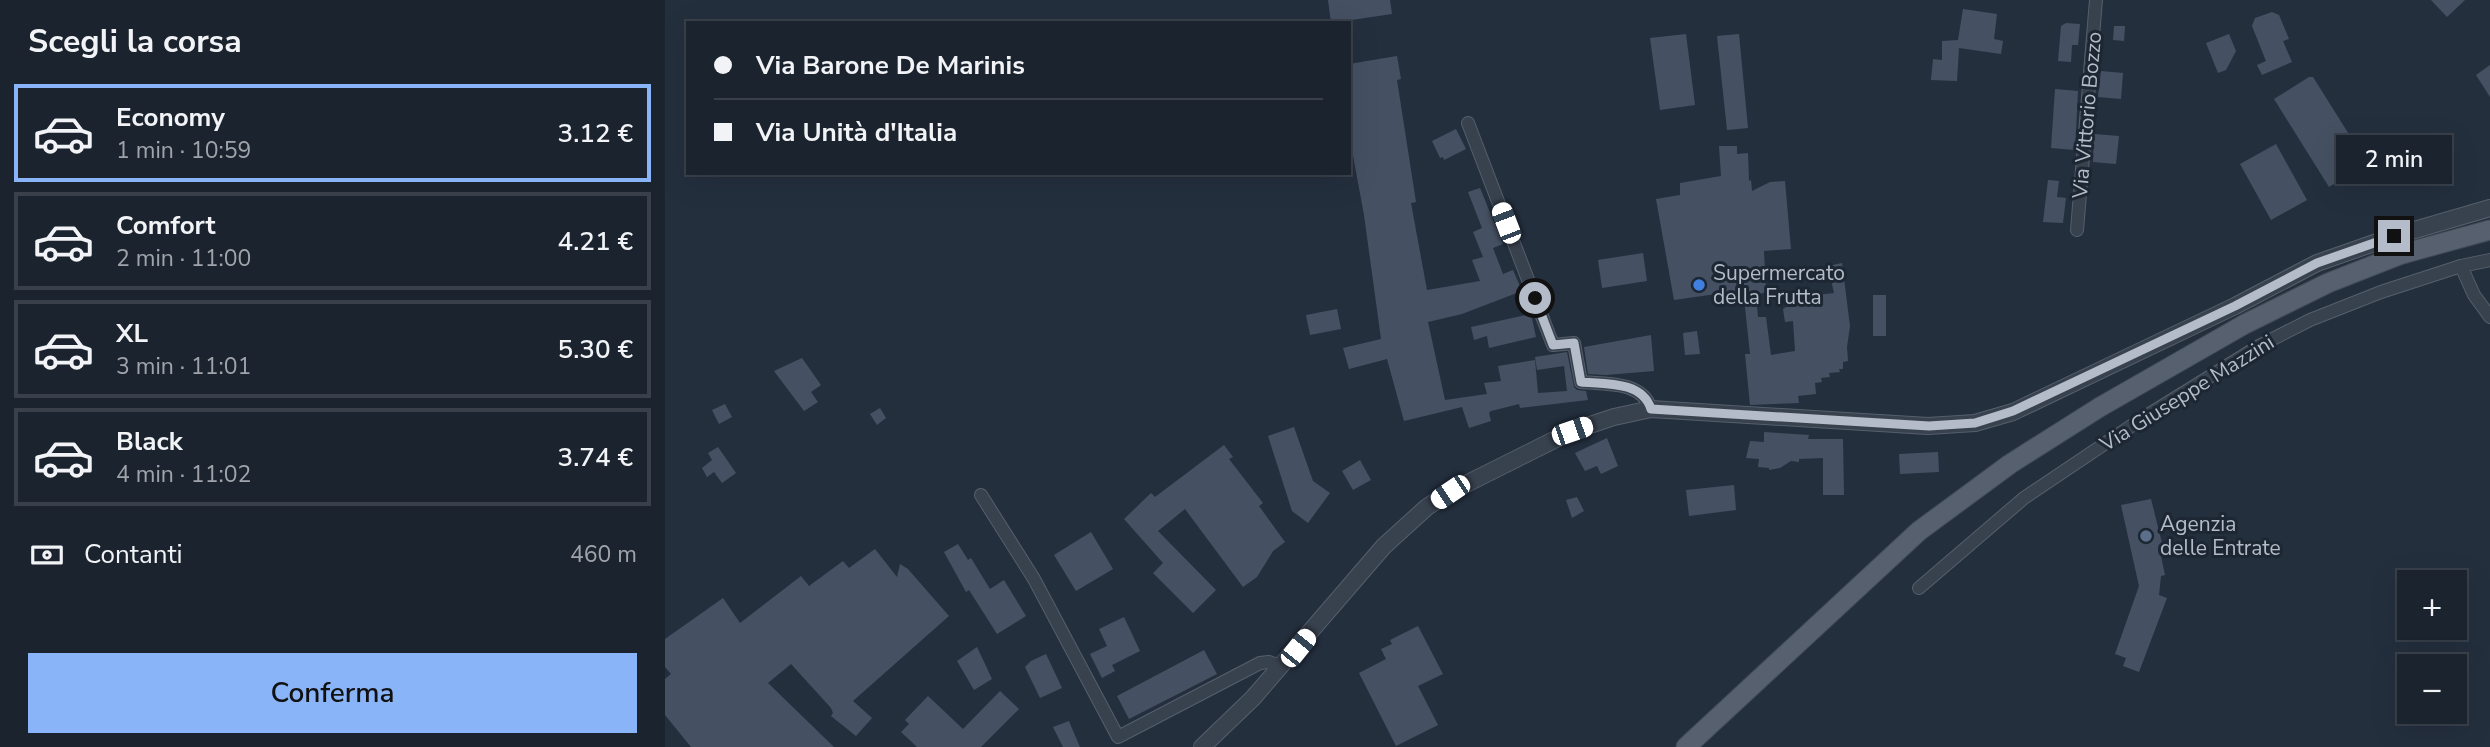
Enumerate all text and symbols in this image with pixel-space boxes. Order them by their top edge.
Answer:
text: Scegli la corsa [28,20,242,63]
street label: Via Vittorio Bozzo [2066,30,2108,201]
text: Via Barone De Marinis [756,48,1025,83]
text: Economy [116,100,225,135]
icon: car [32,102,95,165]
text: Via Unità d'Italia [756,115,957,150]
text: 3.12 € [558,116,633,151]
callout: 2 min [2336,134,2452,184]
text: 1 min · 10:59 [116,135,251,166]
text: 2 min [2365,144,2423,175]
car [1489,200,1524,246]
text: Comfort [116,208,216,243]
icon: car [32,210,95,273]
route end [2378,220,2410,252]
text: 4.21 € [558,224,633,259]
text: 2 min · 11:00 [116,243,251,274]
place label: Supermercato della Frutta [1713,259,1845,311]
marker: Supermercato della Frutta [1691,277,1707,293]
route start [1519,282,1551,314]
text: XL [116,316,148,351]
icon: car [32,318,95,381]
street label: Via Giuseppe Mazzini [2094,328,2279,458]
text: 5.30 € [558,332,633,367]
text: 3 min · 11:01 [116,351,251,382]
car [1549,414,1596,448]
text: Black [116,424,183,459]
icon: car [32,426,95,489]
text: 3.74 € [558,440,633,475]
text: 4 min · 11:02 [116,459,251,490]
car [1427,472,1474,512]
place label: Agenzia delle Entrate [2160,510,2281,562]
marker: Agenzia delle Entrate [2138,528,2154,544]
icon: cash [28,536,66,574]
text: Contanti [84,537,183,572]
text: 460 m [570,539,637,570]
map controls [2397,570,2467,724]
button: + [2397,570,2467,640]
car [1277,625,1320,671]
button: Conferma [28,653,637,733]
button: − [2397,654,2467,724]

